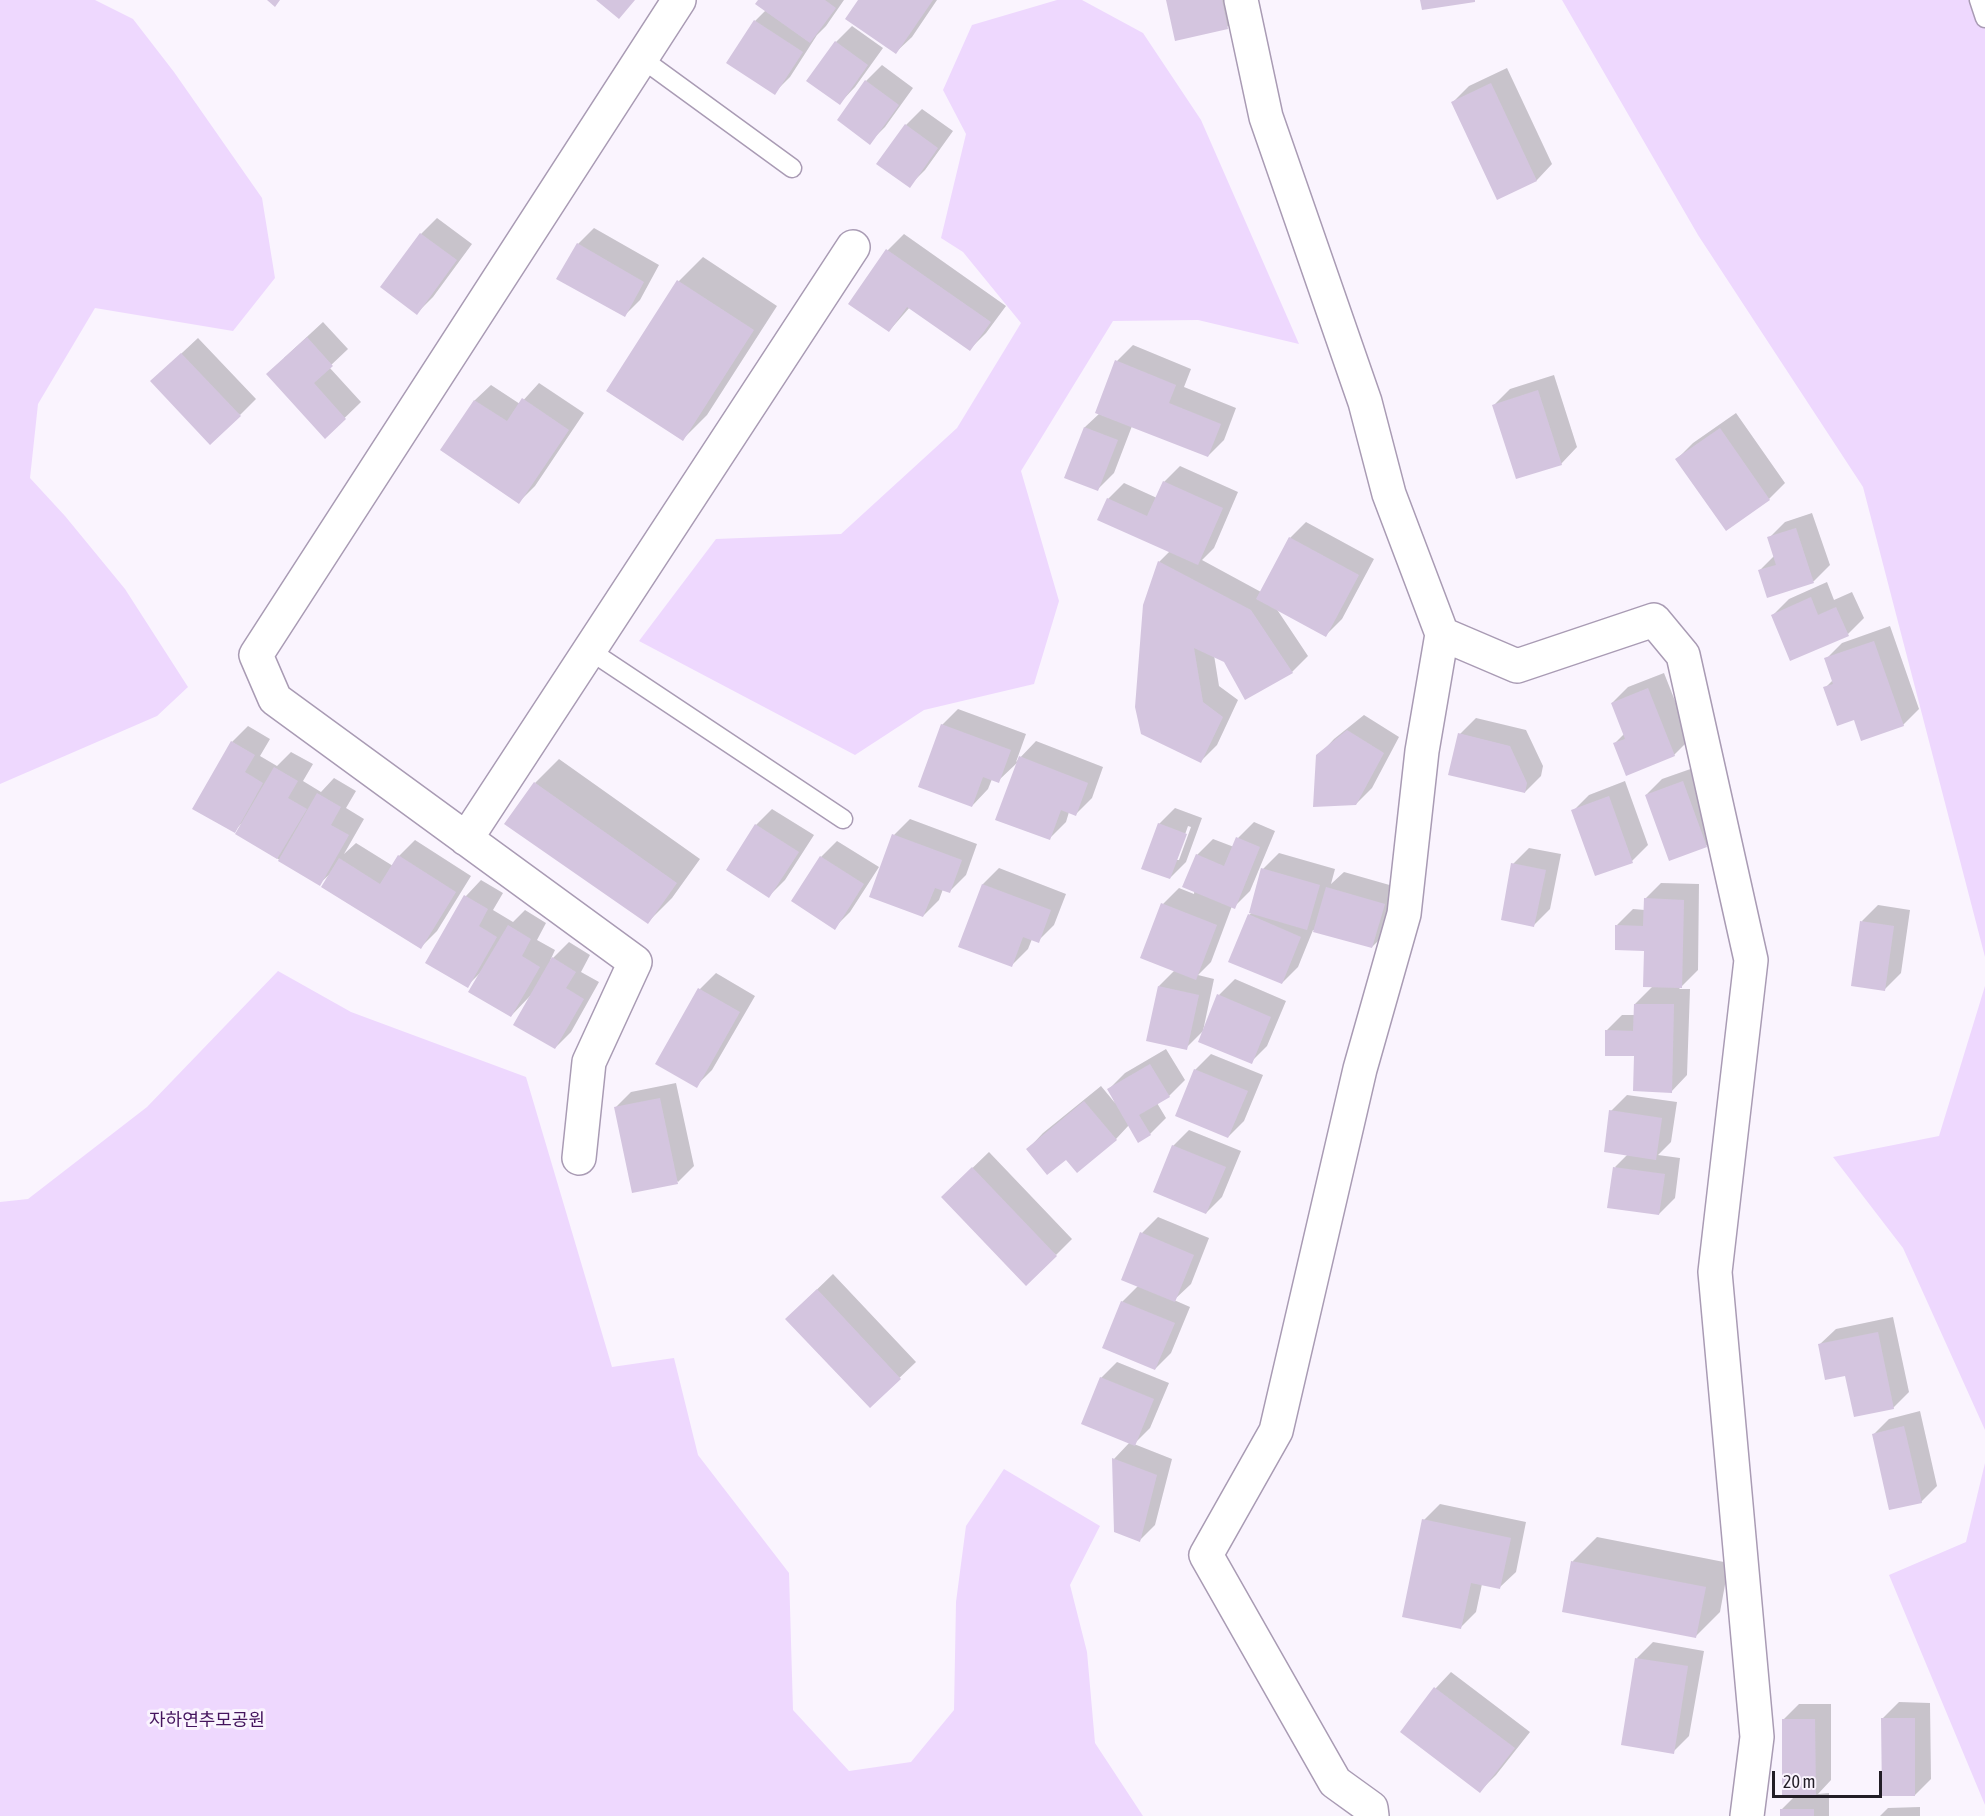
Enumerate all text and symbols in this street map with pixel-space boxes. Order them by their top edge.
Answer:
park label: 자하연추모공원 [149,1709,265,1731]
scale bar [1775,1759,1884,1797]
text: 20 m [1783,1771,1815,1792]

